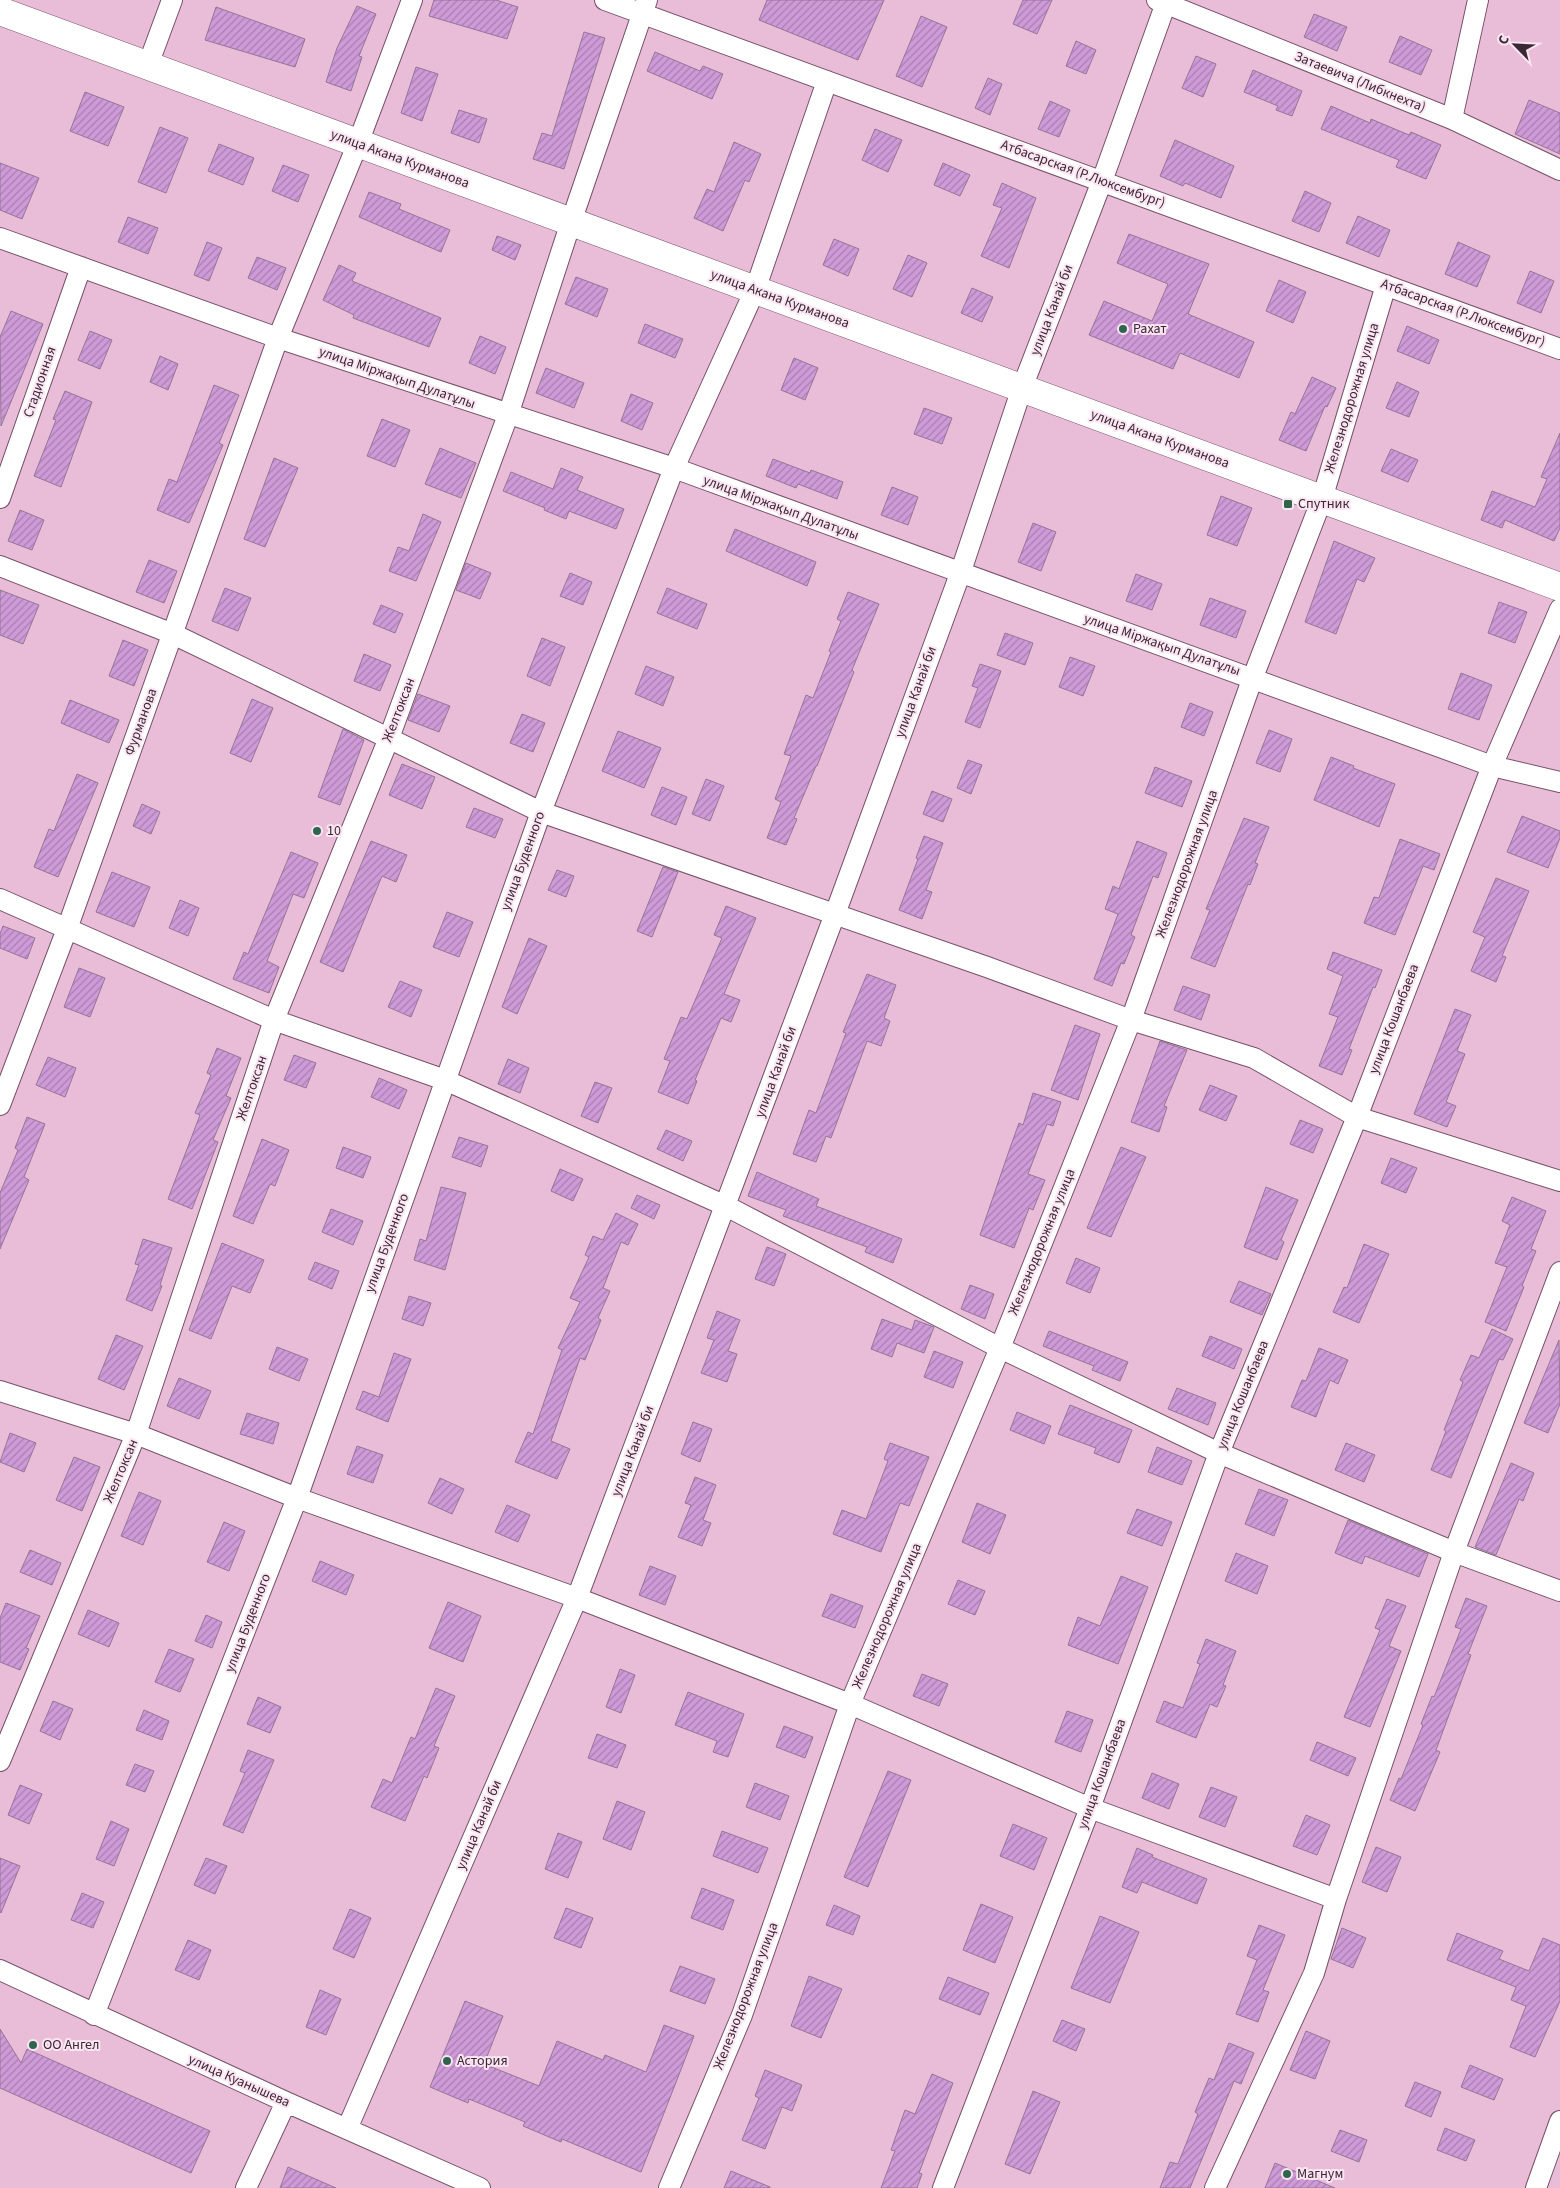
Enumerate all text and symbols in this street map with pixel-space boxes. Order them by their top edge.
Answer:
north arrow [1490,20,1540,70]
text: С [1493,32,1515,48]
street label: Затаевича (Либкнехта) [1291,46,1429,118]
street label: улица Акана Курманова [328,125,472,193]
street label: Атбасарская (Р.Люксембург) [998,135,1168,213]
street label: улица Канай би [1025,262,1079,358]
street label: улица Акана Курманова [708,265,852,333]
street label: Атбасарская (Р.Люксембург) [1378,274,1548,352]
place label: Рахат [1133,319,1167,339]
street label: Железнодорожная улица [1320,320,1384,476]
marker: Рахат [1117,323,1129,335]
street label: улица Міржақып Дулатұлы [316,342,478,414]
street label: Стадионная [19,344,61,420]
street label: улица Акана Курманова [1088,405,1232,473]
street label: улица Міржақып Дулатұлы [700,470,862,546]
place label: Спутник [1298,494,1349,514]
marker: Спутник [1282,498,1294,510]
street label: улица Міржақып Дулатұлы [1081,609,1243,681]
street label: улица Канай би [890,644,942,740]
street label: Желтоксан [378,675,420,745]
street label: Фурманова [120,686,162,758]
street label: Железнодорожная улица [1151,787,1223,941]
street label: улица Буденного [496,809,550,913]
place label: 10 [327,821,341,841]
marker: 10 [311,825,323,837]
street label: улица Кошанбаева [1364,961,1424,1077]
street label: улица Канай би [750,1024,802,1120]
street label: Желтоксан [232,1053,272,1123]
street label: Железнодорожная улица [1003,1166,1081,1318]
street label: улица Буденного [360,1191,414,1295]
street label: улица Кошанбаева [1212,1337,1274,1453]
street label: улица Канай би [606,1403,660,1499]
street label: Желтоксан [99,1436,143,1506]
street label: Железнодорожная улица [847,1540,927,1692]
street label: улица Буденного [220,1571,276,1675]
street label: улица Кошанбаева [1073,1716,1131,1832]
street label: улица Канай би [451,1777,507,1873]
street label: Железнодорожная улица [709,1919,783,2073]
place label: ОО Ангел [43,2035,99,2055]
marker: ОО Ангел [27,2039,39,2051]
street label: улица Куанышева [185,2050,293,2112]
place label: Астория [457,2051,508,2071]
marker: Астория [441,2055,453,2067]
place label: Магнум [1297,2164,1343,2184]
marker: Магнум [1281,2168,1293,2180]

